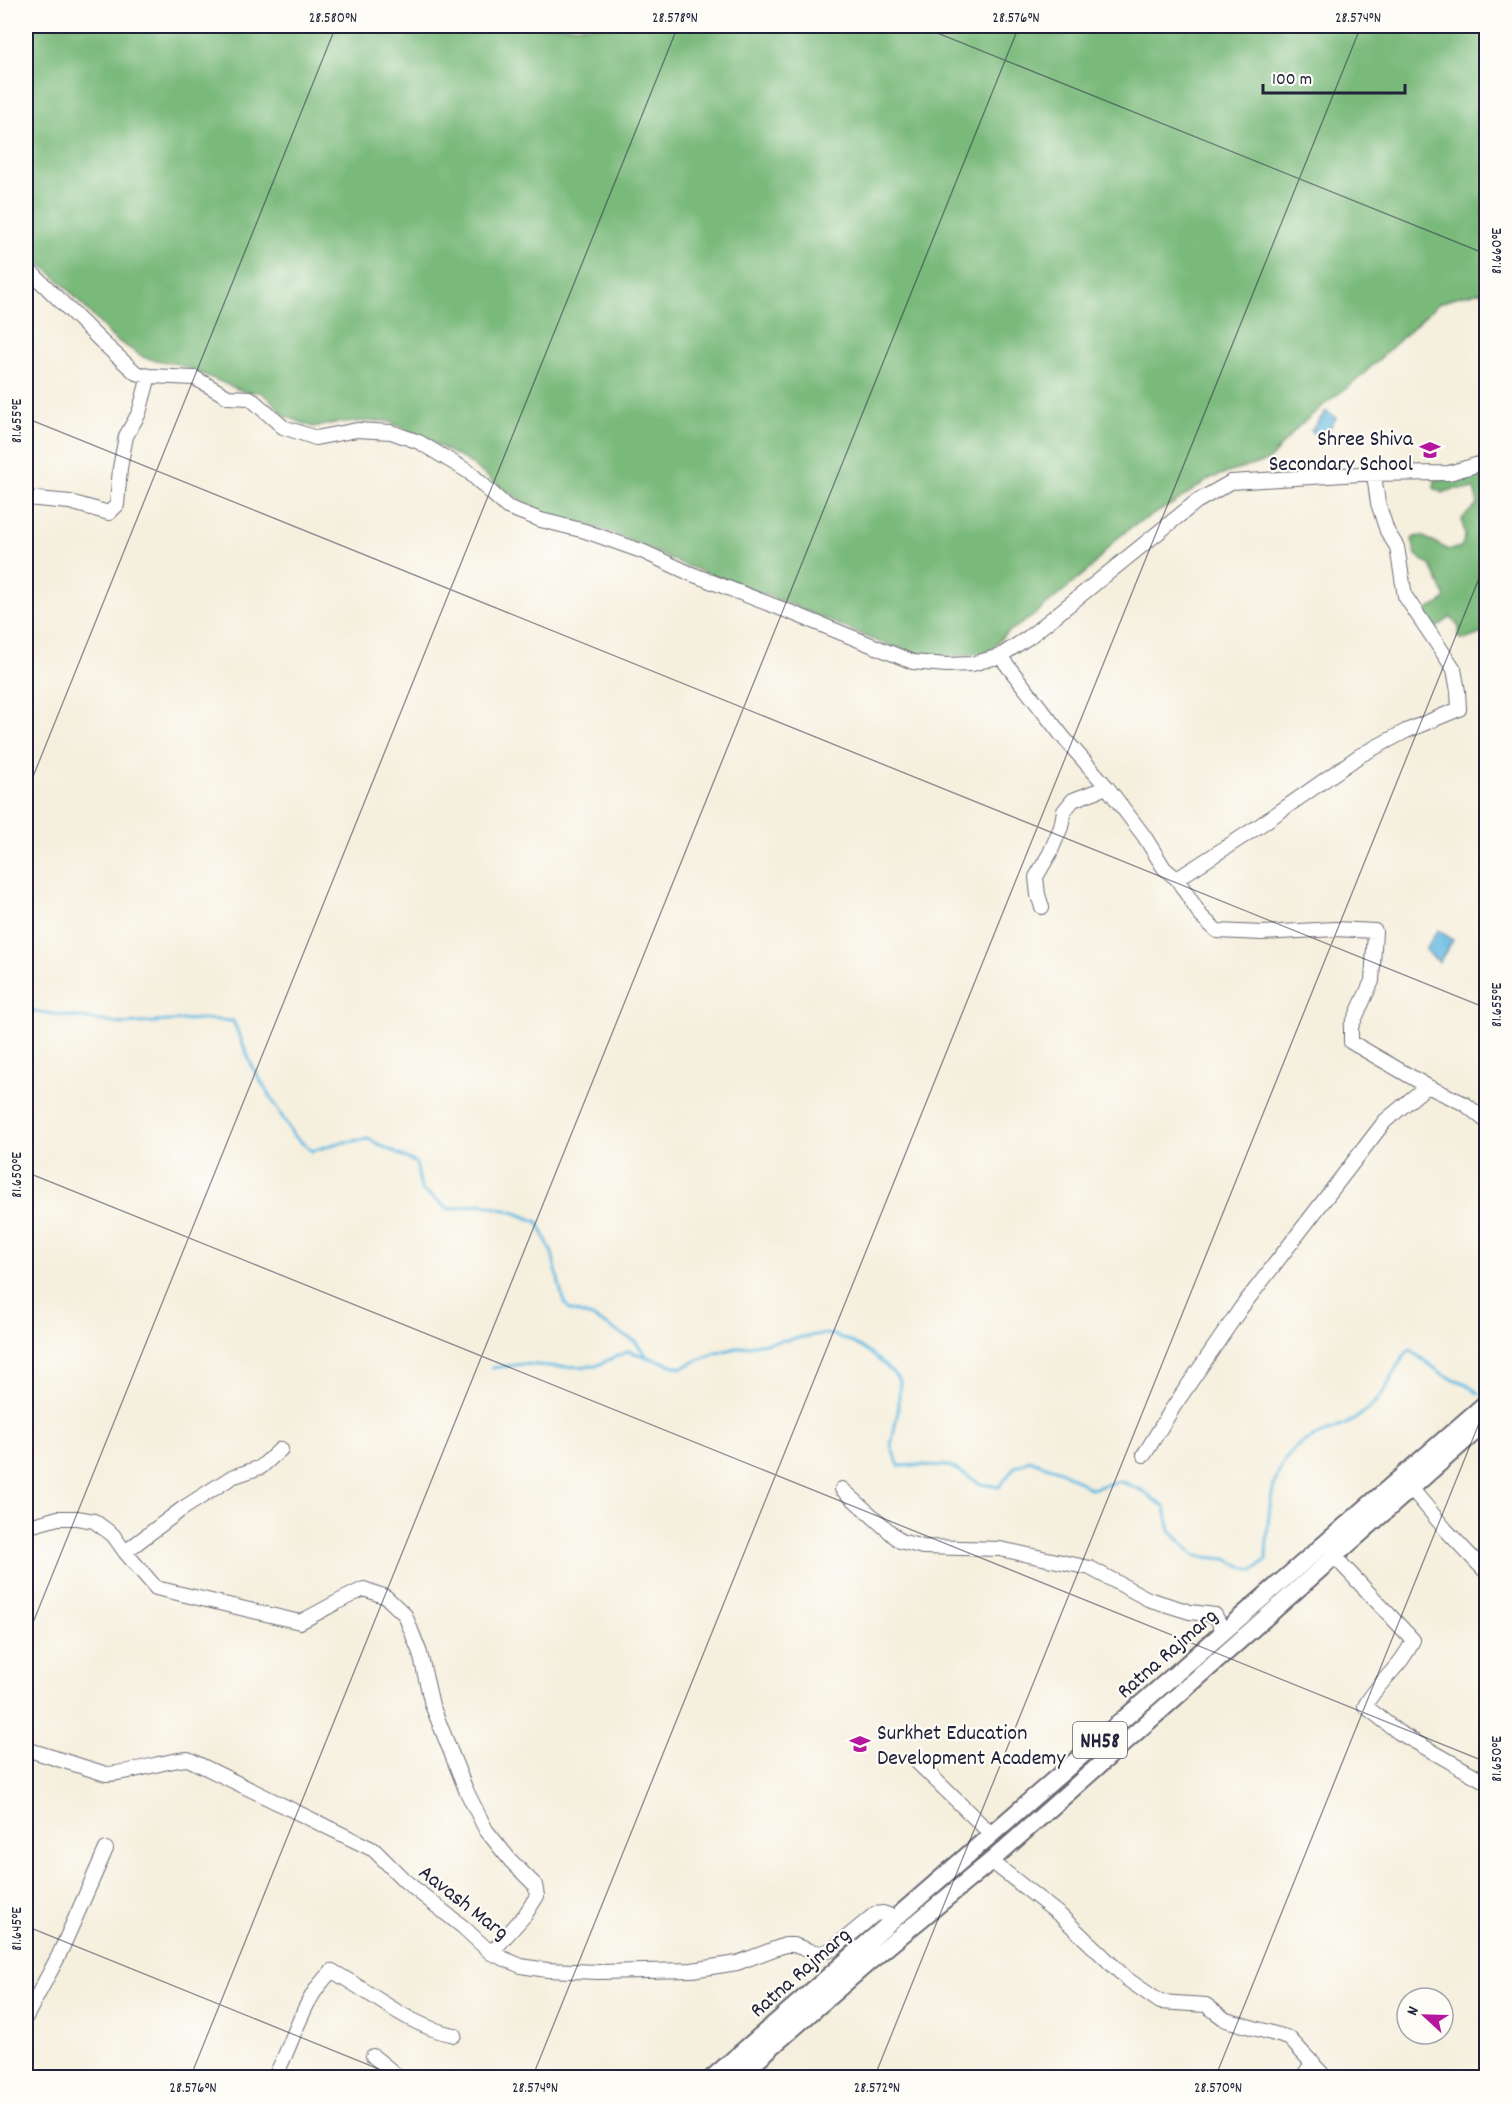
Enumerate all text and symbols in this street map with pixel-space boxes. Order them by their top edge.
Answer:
text: 28.580°N [309,8,357,30]
text: 28.578°N [652,8,698,30]
text: 28.576°N [992,8,1040,30]
text: 28.574°N [1335,8,1381,30]
scale bar [1263,57,1406,95]
text: 100 m [1272,68,1312,93]
text: 81.660°E [1487,228,1509,274]
text: 81.655°E [7,398,29,443]
place label: Shree Shiva Secondary School [1269,425,1414,481]
school or university icon: Shree Shiva Secondary School [1418,438,1442,462]
text: 81.655°E [1487,982,1509,1027]
text: 81.650°E [7,1152,29,1198]
street label: Ratna Rajmarg [1111,1602,1226,1707]
place label: Surkhet Education Development Academy [877,1719,1066,1775]
road number: NH58 [1073,1722,1127,1758]
school or university icon: Surkhet Education Development Academy [848,1732,872,1756]
text: 81.650°E [1487,1736,1509,1782]
street label: Aavash Marg [411,1859,515,1949]
text: 81.645°E [7,1907,29,1951]
street label: Ratna Rajmarg [744,1921,859,2026]
north arrow [1395,1986,1455,2046]
text: N [1401,2003,1426,2019]
text: 28.576°N [169,2078,217,2100]
text: 28.574°N [512,2078,558,2100]
text: 28.572°N [854,2078,900,2100]
text: 28.570°N [1194,2078,1242,2100]

